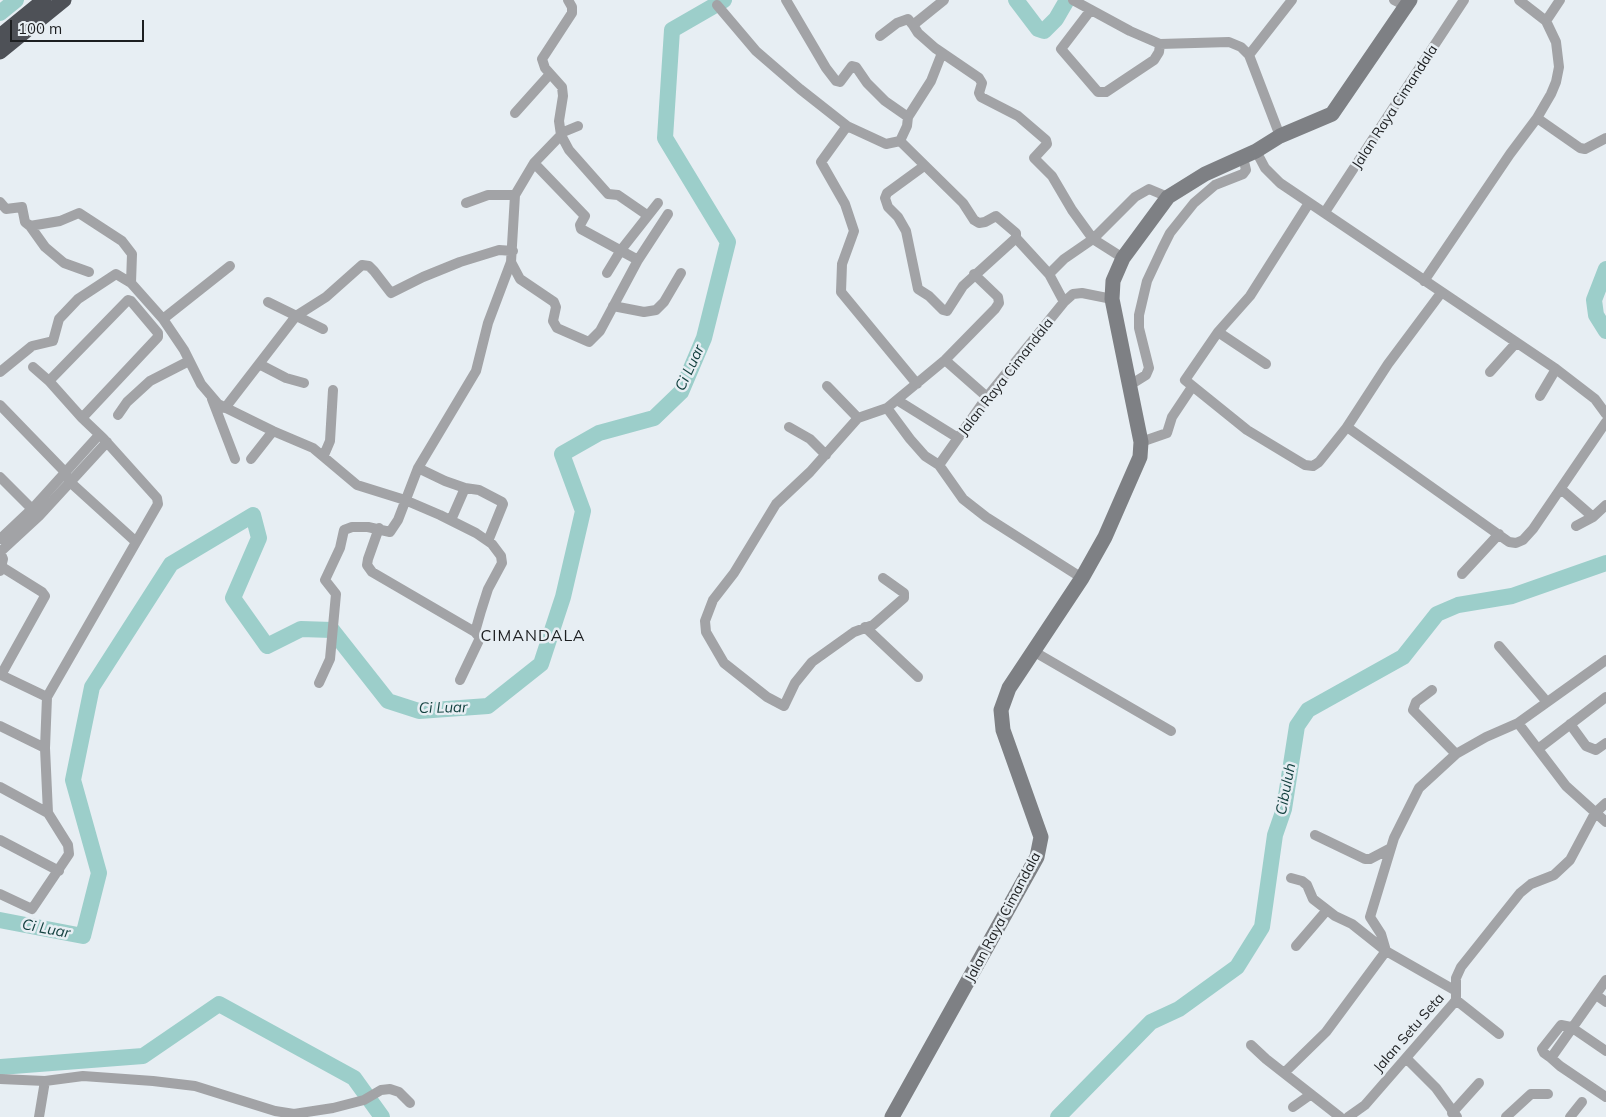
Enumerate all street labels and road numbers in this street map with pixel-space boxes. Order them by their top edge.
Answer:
street label: Jalan Raya Cimandala [1349,42,1441,172]
street label: Jalan Raya Cimandala [955,315,1057,439]
street label: Jalan Raya Cimandala [962,849,1044,985]
street label: Jalan Setu Seta [1370,990,1448,1076]

